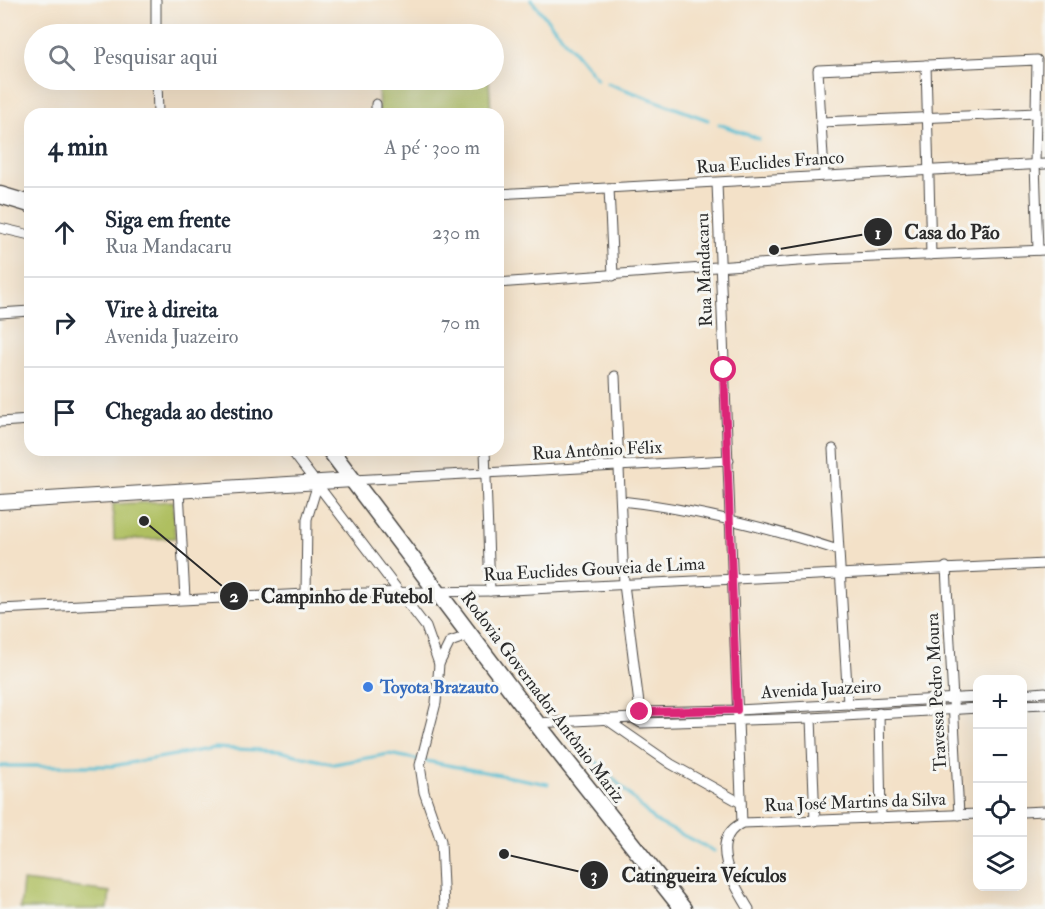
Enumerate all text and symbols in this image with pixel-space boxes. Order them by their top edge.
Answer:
search box [24,24,504,90]
icon: search [45,41,78,74]
text: Pesquisar aqui [93,43,218,71]
text: 4 min [48,131,108,163]
text: A pé · 300 m [384,135,480,160]
street label: Rua Euclides Franco [695,146,845,179]
text: Siga em frente [105,206,230,234]
street label: Rua Mandacaru [691,213,718,327]
callout: Casa do Pão [863,213,1012,251]
icon: ahead [48,216,81,249]
text: 230 m [432,220,480,245]
text: Casa do Pão [904,220,1000,245]
text: 1 [875,222,881,245]
text: Rua Mandacaru [105,234,232,259]
text: Vire à direita [105,296,218,324]
icon: right [48,306,81,339]
text: 70 m [441,310,480,335]
text: Avenida Juazeiro [105,324,238,349]
route start [710,356,736,382]
icon: arrive [48,396,81,429]
text: Chegada ao destino [105,398,273,426]
street label: Rua Antônio Félix [531,436,663,465]
street label: Rua Euclides Gouveia de Lima [483,552,706,587]
callout: Campinho de Futebol [219,577,445,615]
text: Campinho de Futebol [261,584,434,610]
text: 2 [229,585,239,608]
street label: Rodovia Governador Antônio Mariz [455,587,630,808]
street label: Travessa Pedro Moura [921,612,952,772]
street label: Avenida Juazeiro [759,675,882,704]
map controls [973,675,1027,891]
button: + [973,675,1027,729]
place label: Toyota Brazauto [379,676,499,699]
marker: Toyota Brazauto [361,680,375,694]
route end [626,698,652,724]
button: − [973,729,1027,783]
button: locate [973,783,1027,837]
street label: Rua José Martins da Silva [764,788,947,817]
button: layers [973,837,1027,891]
callout: Catingueira Veículos [579,856,798,894]
text: Catingueira Veículos [622,863,787,889]
text: 3 [591,864,598,887]

